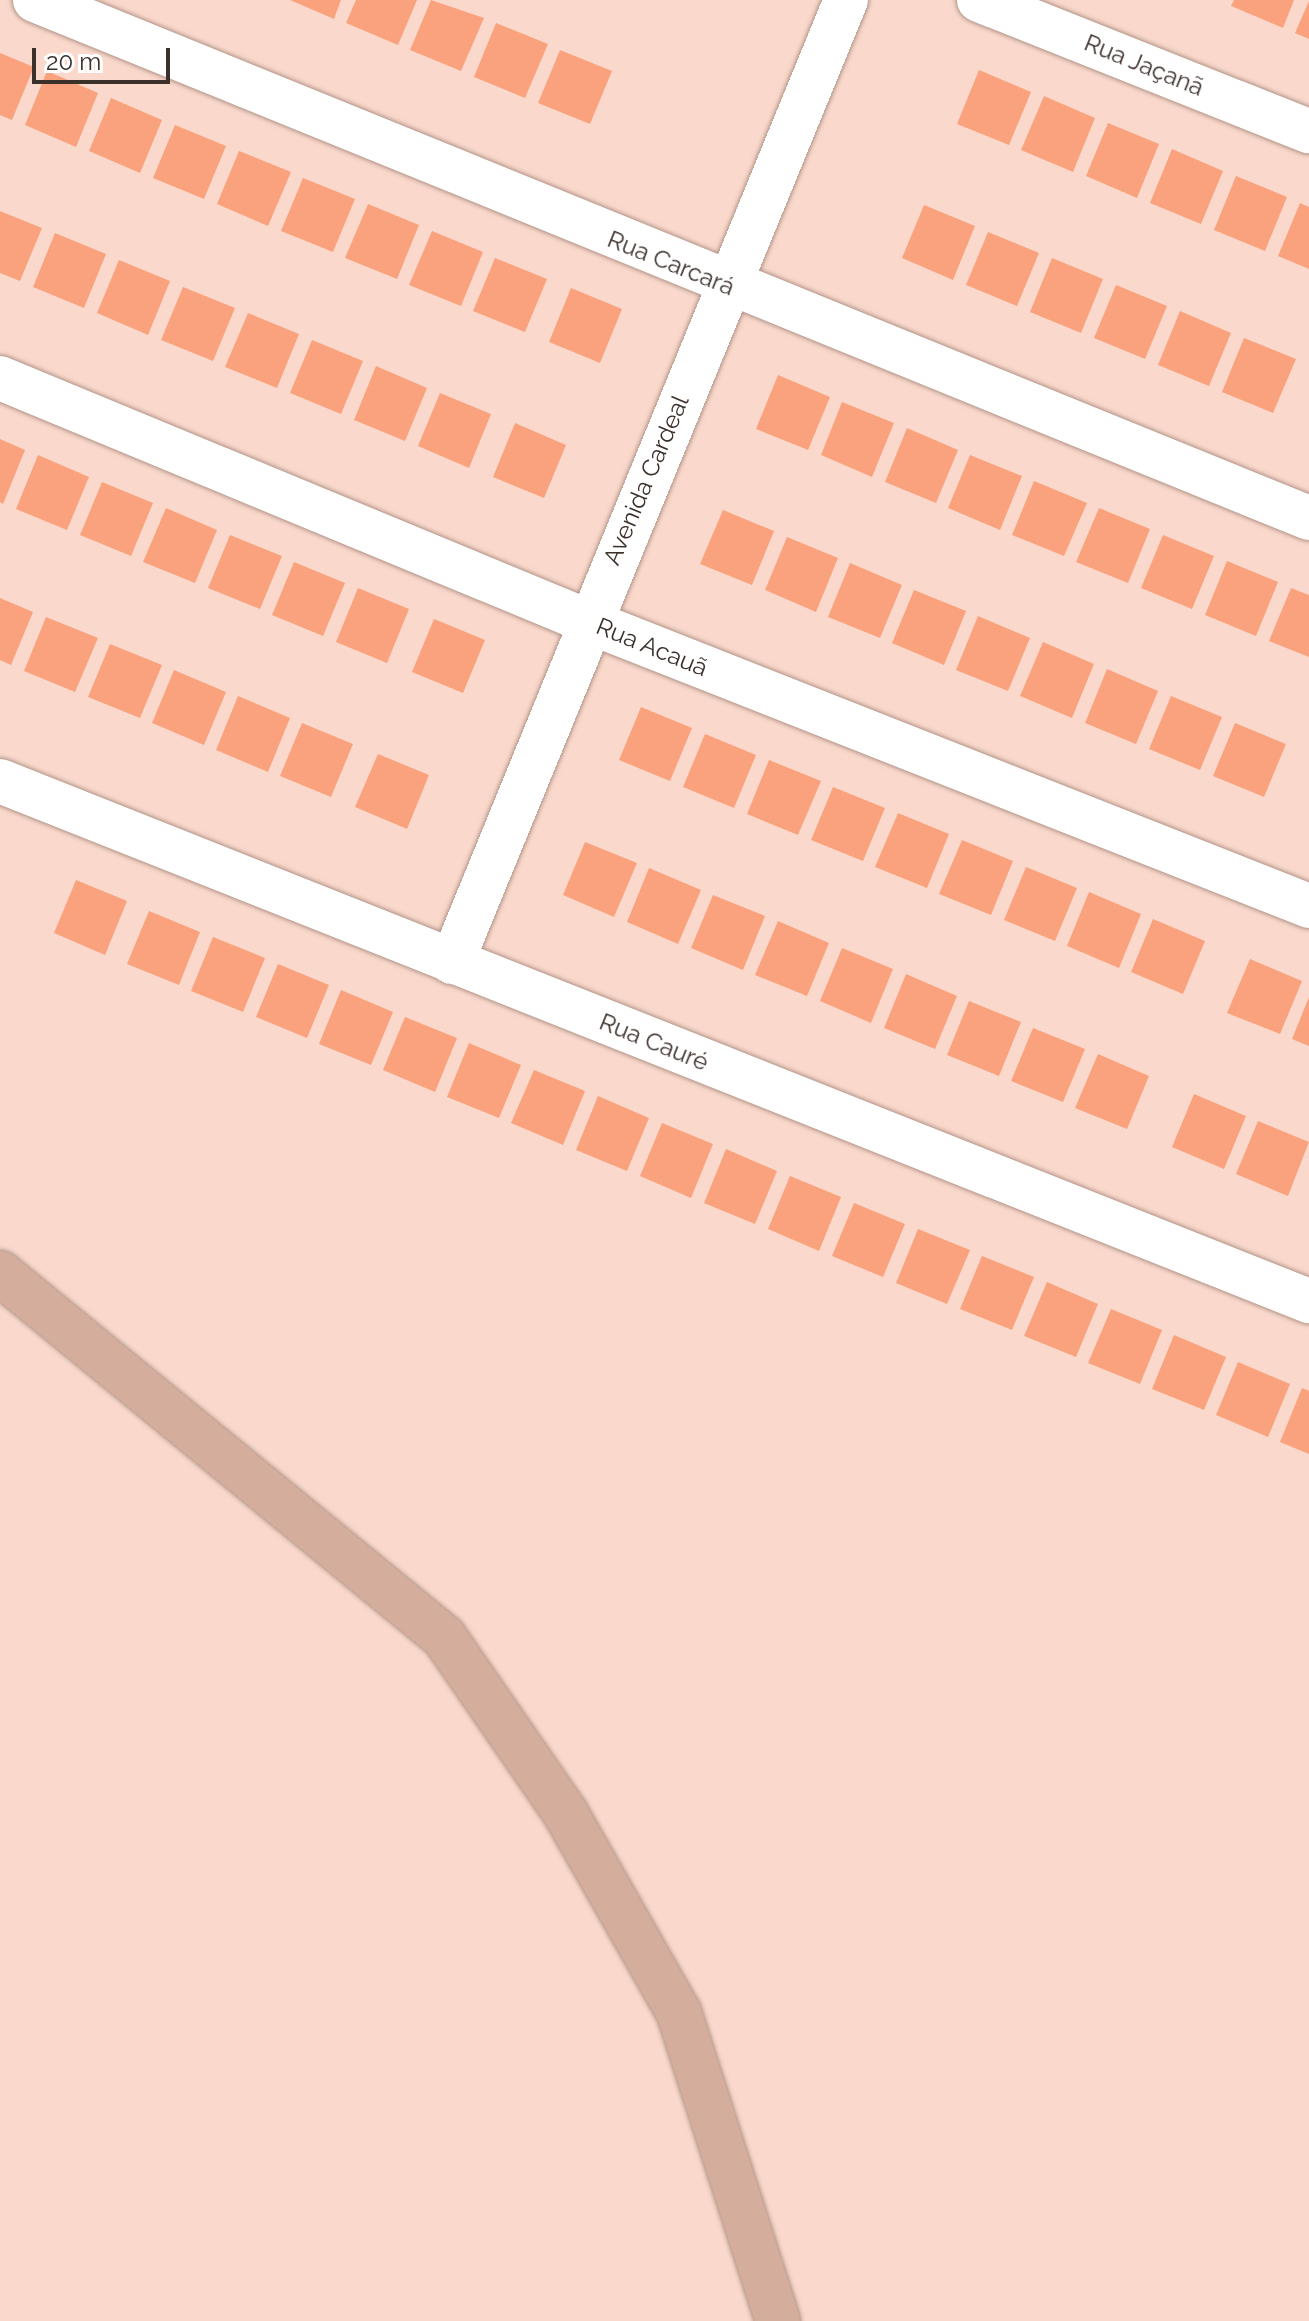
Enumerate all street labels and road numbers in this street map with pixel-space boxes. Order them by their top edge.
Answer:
street label: Rua Jaçanã [1080,28,1208,102]
street label: Rua Carcará [603,225,739,301]
street label: Avenida Cardeal [597,391,695,569]
street label: Rua Acauã [592,611,712,683]
street label: Rua Cauré [595,1007,713,1077]

